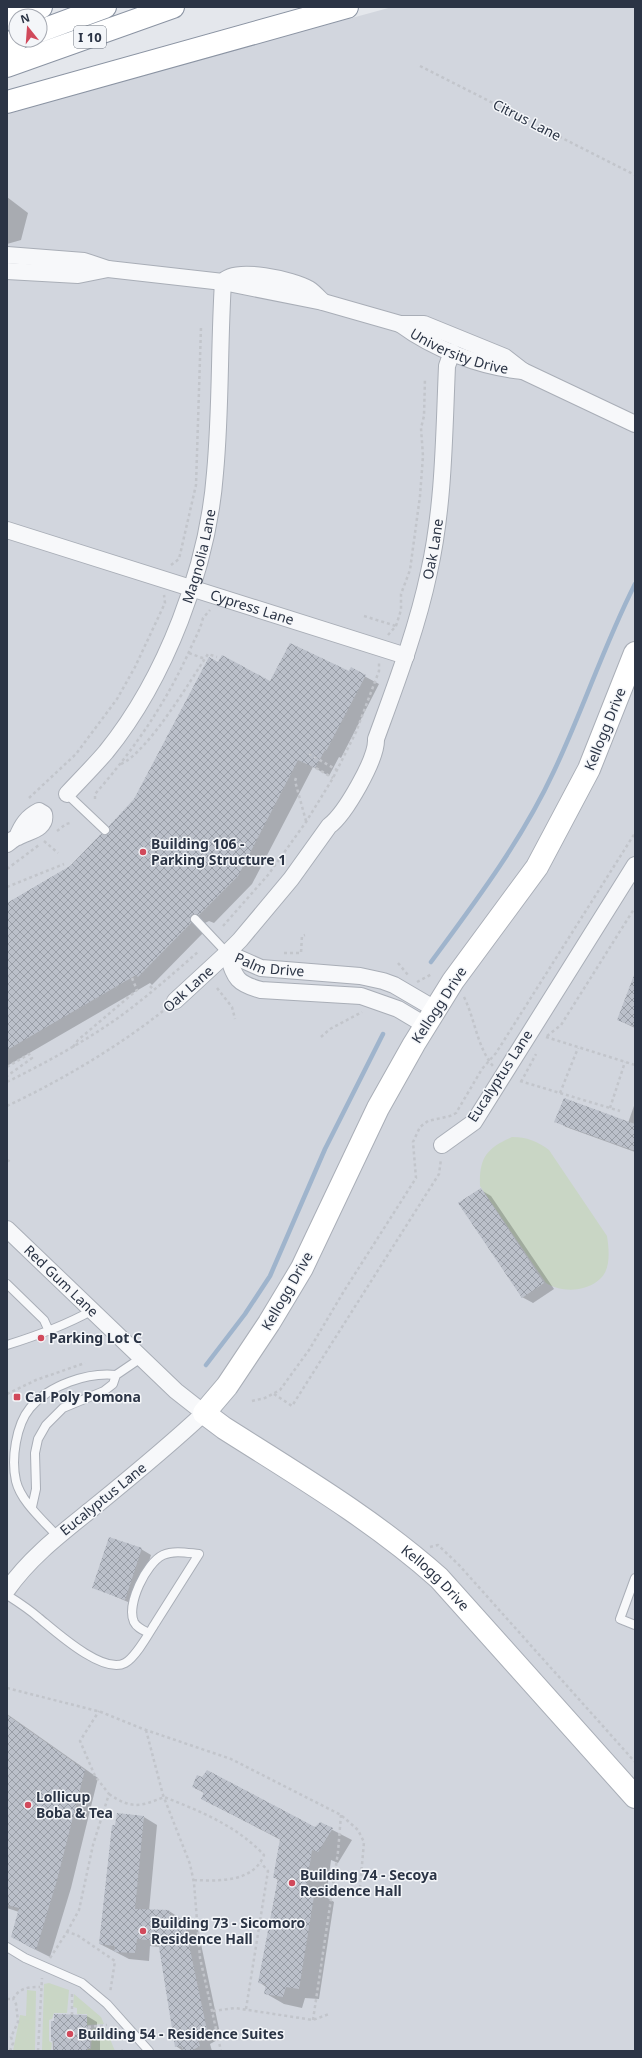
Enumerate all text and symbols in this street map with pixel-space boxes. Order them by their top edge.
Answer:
north arrow [8,8,48,48]
text: N [18,9,31,26]
road number: I 10 [74,26,106,48]
street label: Citrus Lane [490,94,565,145]
street label: University Drive [407,323,510,378]
street label: Magnolia Lane [177,507,220,606]
street label: Oak Lane [418,517,447,581]
street label: Cypress Lane [208,585,297,629]
street label: Kellogg Drive [579,684,630,773]
place label: Building 106 - Parking Structure 1 [151,834,286,869]
marker: Building 106 - Parking Structure 1 [138,847,148,857]
street label: Palm Drive [232,948,305,980]
street label: Oak Lane [158,961,217,1016]
street label: Kellogg Drive [407,963,470,1047]
street label: Eucalyptus Lane [463,1026,537,1125]
street label: Red Gum Lane [20,1240,103,1321]
street label: Kellogg Drive [256,1248,317,1333]
place label: Parking Lot C [49,1328,142,1347]
marker: Parking Lot C [36,1333,46,1343]
place label: Cal Poly Pomona [25,1387,141,1406]
marker: Cal Poly Pomona [12,1392,22,1402]
street label: Eucalyptus Lane [55,1458,150,1539]
street label: Kellogg Drive [398,1540,474,1615]
place label: Lollicup Boba & Tea [36,1787,113,1822]
marker: Lollicup Boba & Tea [23,1800,33,1810]
place label: Building 74 - Secoya Residence Hall [300,1865,437,1900]
marker: Building 74 - Secoya Residence Hall [287,1878,297,1888]
place label: Building 73 - Sicomoro Residence Hall [151,1913,305,1948]
marker: Building 73 - Sicomoro Residence Hall [138,1926,148,1936]
place label: Building 54 - Residence Suites [78,2024,284,2043]
marker: Building 54 - Residence Suites [65,2029,75,2039]

